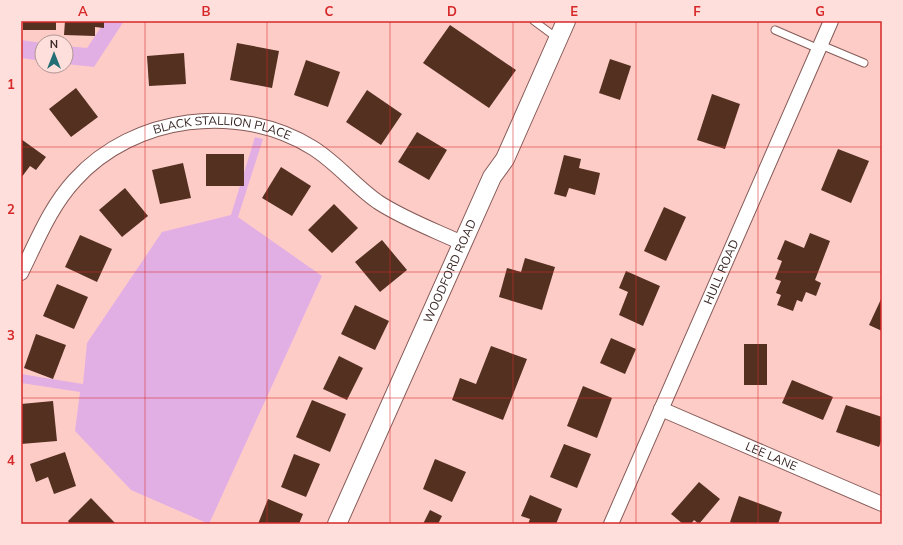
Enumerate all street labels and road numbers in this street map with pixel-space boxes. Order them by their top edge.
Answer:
street label: BLACK STALLION PLACE [151,113,294,143]
street label: WOODFORD ROAD [420,217,479,325]
street label: HULL ROAD [700,237,742,307]
street label: LEE LANE [743,438,800,474]

